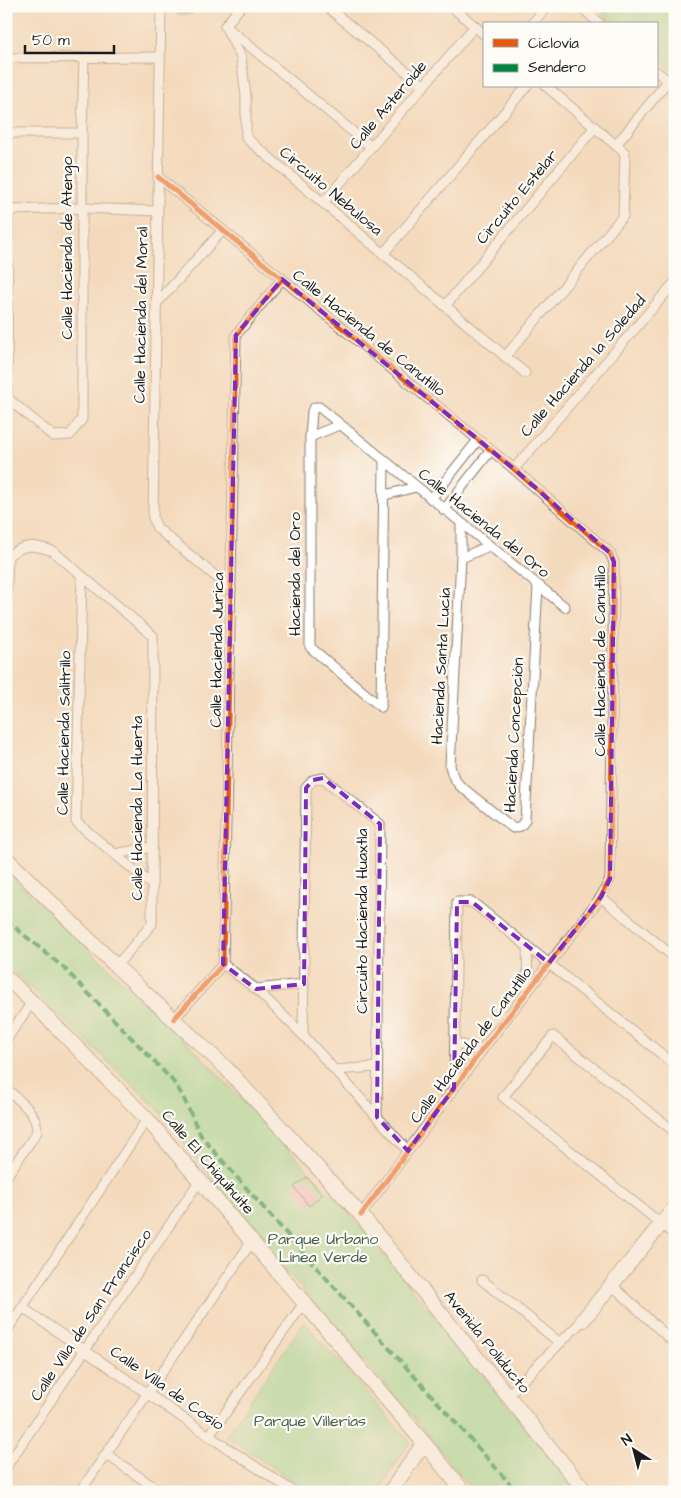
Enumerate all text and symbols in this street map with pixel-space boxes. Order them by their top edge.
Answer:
scale bar [25,22,114,54]
legend [483,22,658,88]
text: 50 m [32,30,70,51]
text: Ciclovía [528,33,579,54]
street label: Calle Asteroide [344,56,432,154]
text: Sendero [528,57,586,78]
street label: Circuito Nebulosa [275,141,387,241]
street label: Circuito Estelar [471,145,563,249]
street label: Calle Hacienda de Atengo [56,156,79,340]
street label: Calle Hacienda del Moral [128,226,154,404]
street label: Calle Hacienda de Canutillo [288,264,450,402]
street label: Calle Hacienda la Soledad [515,290,651,442]
street label: Calle Hacienda del Oro [413,463,555,583]
street label: Hacienda del Oro [284,512,306,636]
street label: Calle Hacienda de Canutillo [589,565,611,757]
street label: Calle Hacienda Jurica [205,572,229,728]
street label: Hacienda Santa Lucía [426,587,456,745]
street label: Calle Hacienda Salitrillo [52,651,76,815]
street label: Hacienda Concepción [499,657,529,813]
street label: Calle Hacienda La Huerta [126,716,148,900]
street label: Circuito Hacienda Huaxtla [351,828,373,1014]
street label: Calle Hacienda de Canutillo [405,962,537,1128]
street label: Calle El Chiquihuite [156,1105,260,1219]
street label: Calle Villa de San Francisco [25,1225,157,1405]
park label: Parque Urbano Línea Verde [268,1228,378,1268]
street label: Avenida Poliducto [439,1286,535,1398]
street label: Calle Villa de Cosío [106,1340,228,1436]
park label: Parque Villerías [254,1410,366,1432]
north arrow [608,1426,658,1476]
text: N [618,1429,637,1451]

